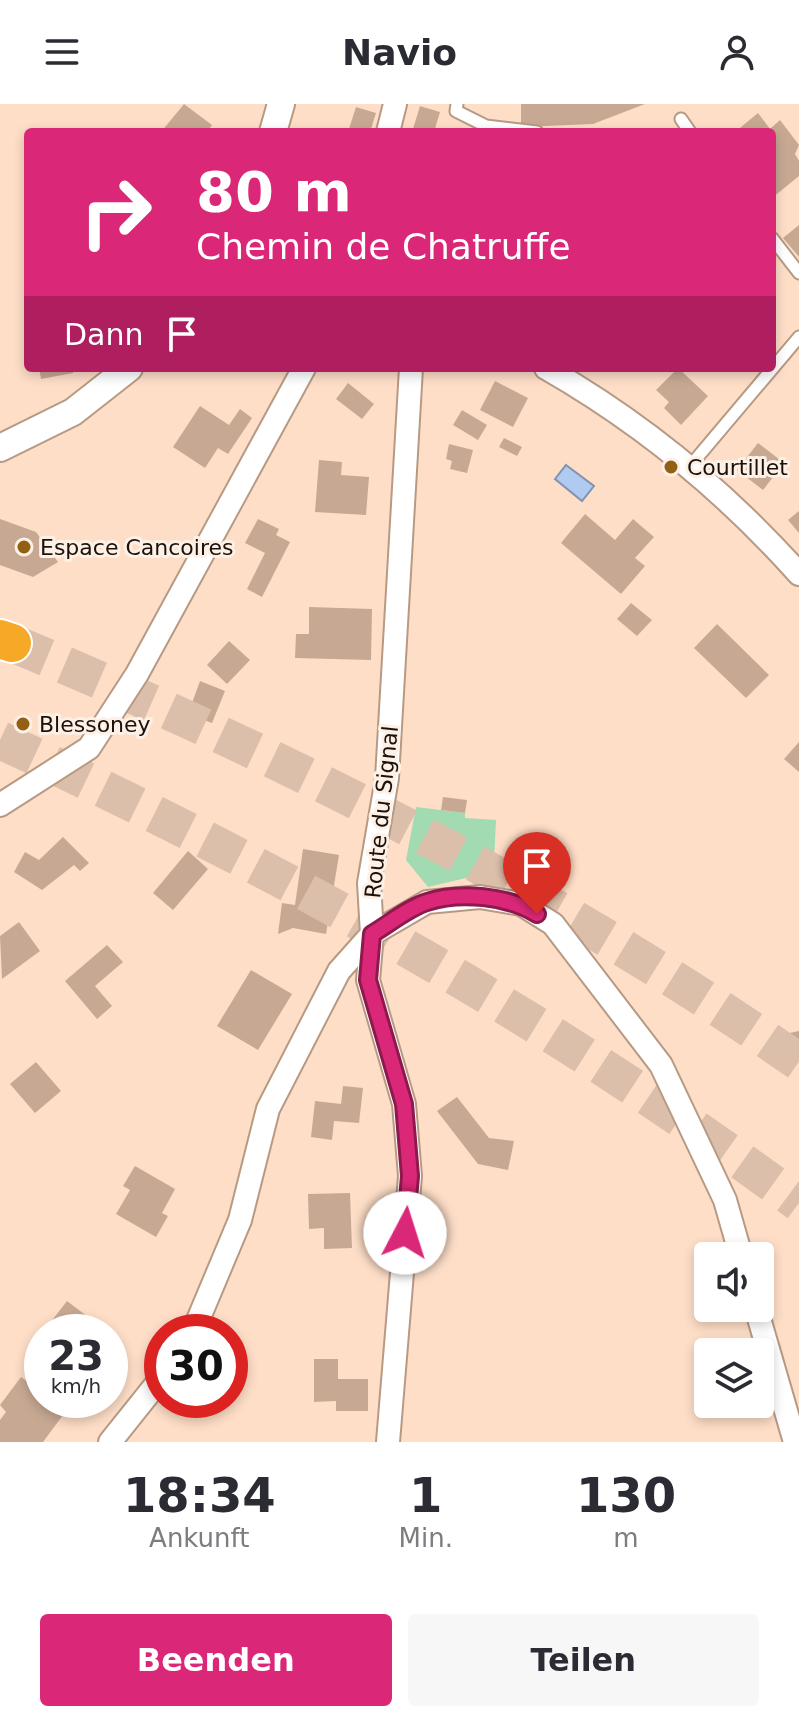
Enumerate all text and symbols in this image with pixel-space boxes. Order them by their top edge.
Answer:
icon: menu [40,30,84,74]
icon: person [715,30,759,74]
text: Navio [342,32,457,73]
text: 80 m [196,159,352,224]
icon: right [64,160,168,264]
text: Chemin de Chatruffe [196,226,571,267]
icon: arrive [160,312,204,356]
text: Dann [64,317,144,352]
place label: Courtillet [687,455,788,480]
marker: Courtillet [662,458,680,476]
place label: Espace Cancoires [40,535,233,560]
marker: Espace Cancoires [15,538,33,556]
place label: Blessoney [39,712,151,737]
marker: Blessoney [14,715,32,733]
street label: Route du Signal [360,725,403,900]
pin [503,832,571,914]
icon: arrive [515,844,559,888]
position arrow [363,1191,447,1275]
map controls [694,1242,774,1418]
button: sound [694,1242,774,1322]
speed limit sign: 30 [144,1314,248,1418]
text: 23 [48,1333,104,1379]
button: layers [694,1338,774,1418]
text: km/h [51,1374,101,1398]
text: 18:34 [123,1467,276,1523]
text: 1 [409,1467,442,1523]
text: 130 [576,1467,676,1523]
text: Ankunft [149,1523,249,1553]
text: Min. [399,1523,453,1553]
text: m [613,1523,639,1553]
button: Beenden [40,1614,392,1706]
button: Teilen [408,1614,759,1706]

